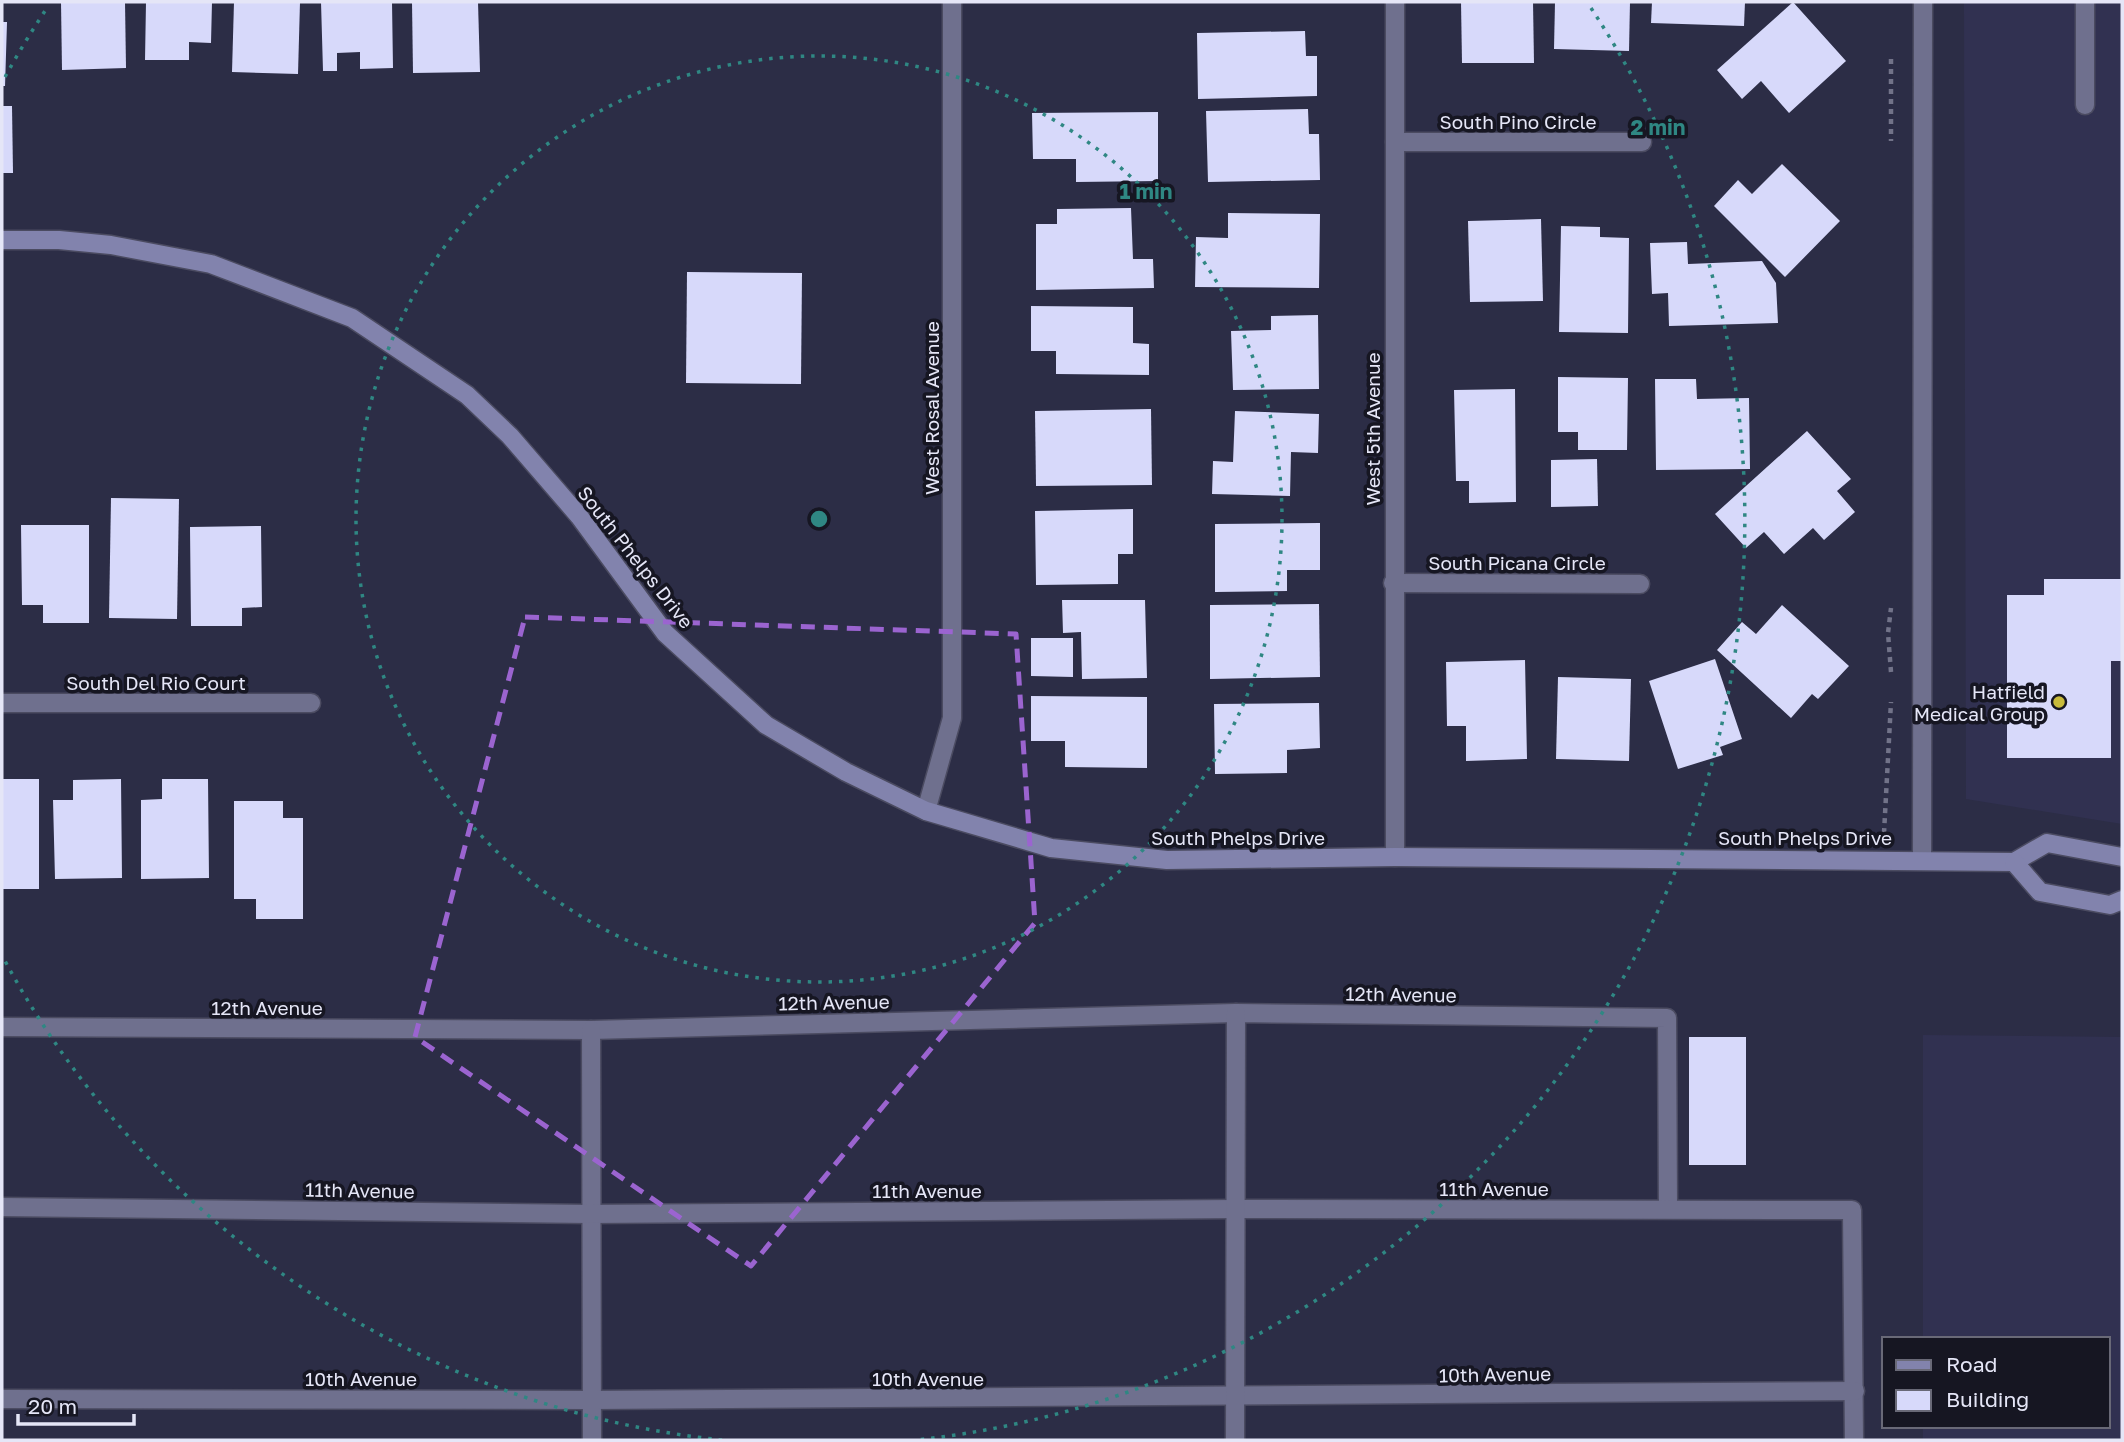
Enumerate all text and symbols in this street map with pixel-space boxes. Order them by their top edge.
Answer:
street label: South Pino Circle [1440,110,1596,133]
text: 2 min [1631,114,1685,140]
text: 1 min [1120,178,1172,204]
street label: West Rosal Avenue [920,321,943,495]
street label: West 5th Avenue [1361,352,1384,506]
street label: South Phelps Drive [573,481,699,633]
centre of rings [807,507,831,531]
street label: South Picana Circle [1428,551,1606,574]
street label: South Del Rio Court [66,671,246,694]
place label: Hatfield Medical Group [1914,680,2045,725]
marker: Hatfield Medical Group [2051,694,2067,710]
street label: South Phelps Drive [1151,826,1325,849]
street label: South Phelps Drive [1718,826,1892,849]
street label: 12th Avenue [1345,982,1457,1006]
street label: 12th Avenue [778,990,890,1014]
street label: 12th Avenue [211,996,323,1019]
street label: 11th Avenue [1439,1177,1549,1200]
street label: 11th Avenue [305,1178,415,1202]
street label: 11th Avenue [872,1179,982,1202]
legend [1882,1337,2110,1428]
text: Road [1946,1351,1997,1377]
street label: 10th Avenue [1439,1362,1551,1386]
street label: 10th Avenue [305,1367,417,1390]
street label: 10th Avenue [872,1367,984,1390]
scale bar [18,1382,133,1426]
text: Building [1946,1386,2029,1412]
text: 20 m [28,1393,77,1419]

